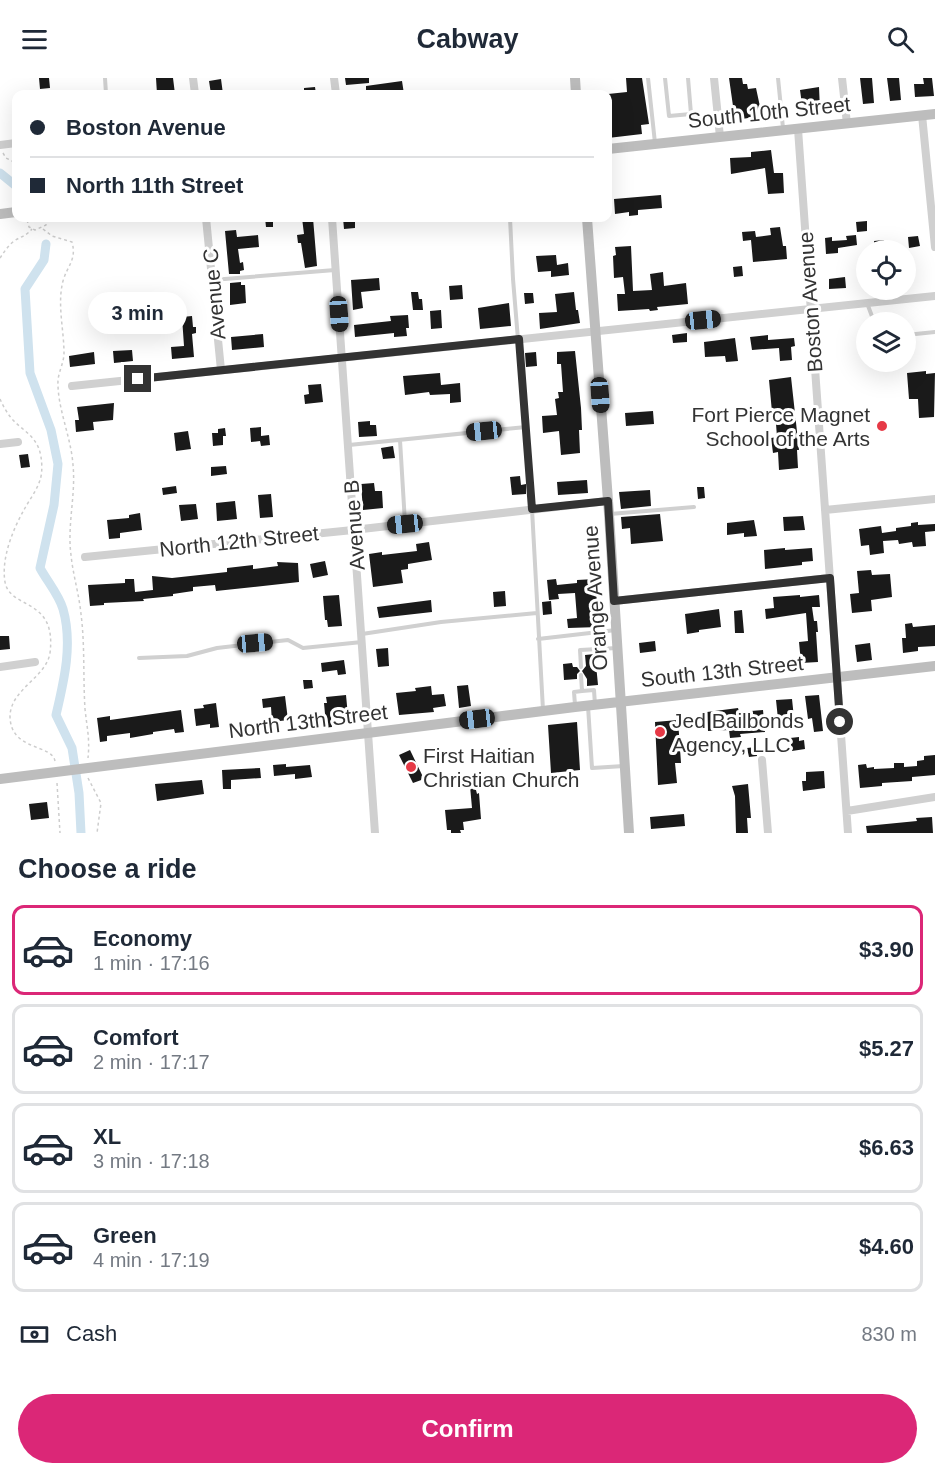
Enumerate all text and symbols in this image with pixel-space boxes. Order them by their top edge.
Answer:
icon: menu [18,23,51,56]
icon: search [884,23,917,56]
text: Cabway [416,24,519,54]
street label: South 10th Street [687,92,852,132]
text: Boston Avenue [66,115,226,140]
text: North 11th Street [66,173,243,198]
street label: Boston Avenue [794,231,826,373]
map controls [856,240,916,372]
button: locate [856,240,916,300]
street label: Avenue C [199,247,229,341]
callout: 3 min [88,292,188,334]
car [329,295,349,333]
text: 3 min [111,302,164,324]
car [684,309,722,331]
button: layers [856,312,916,372]
route end [124,365,151,392]
car [590,376,610,414]
place label: Fort Pierce Magnet School of the Arts [691,403,870,450]
marker: Fort Pierce Magnet School of the Arts [875,419,889,433]
car [465,420,503,442]
street label: Avenue B [339,479,369,571]
car [386,513,424,535]
street label: North 12th Street [158,521,320,561]
street label: Orange Avenue [578,525,612,671]
car [236,632,274,654]
street label: South 13th Street [640,651,805,691]
street label: North 13th Street [227,700,389,742]
car [458,708,496,730]
route start [826,708,853,735]
place label: Jed Bailbonds Agency, LLC [672,709,804,756]
marker: Jed Bailbonds Agency, LLC [653,725,667,739]
place label: First Haitian Christian Church [423,744,579,791]
marker: First Haitian Christian Church [404,760,418,774]
text: Choose a ride [18,854,197,884]
icon: car [21,923,75,977]
text: Economy [93,926,192,951]
text: $3.90 [859,937,914,962]
text: 1 min · 17:16 [93,952,210,974]
icon: car [21,1022,75,1076]
text: Comfort [93,1025,179,1050]
text: $5.27 [859,1036,914,1061]
text: 2 min · 17:17 [93,1051,210,1073]
icon: car [21,1121,75,1175]
text: XL [93,1124,121,1149]
text: $6.63 [859,1135,914,1160]
text: 3 min · 17:18 [93,1150,210,1172]
icon: car [21,1220,75,1274]
text: Green [93,1223,157,1248]
text: $4.60 [859,1234,914,1259]
text: 4 min · 17:19 [93,1249,210,1271]
icon: cash [18,1318,51,1351]
text: Cash [66,1321,117,1346]
text: 830 m [861,1323,917,1345]
button: Confirm [18,1394,917,1463]

